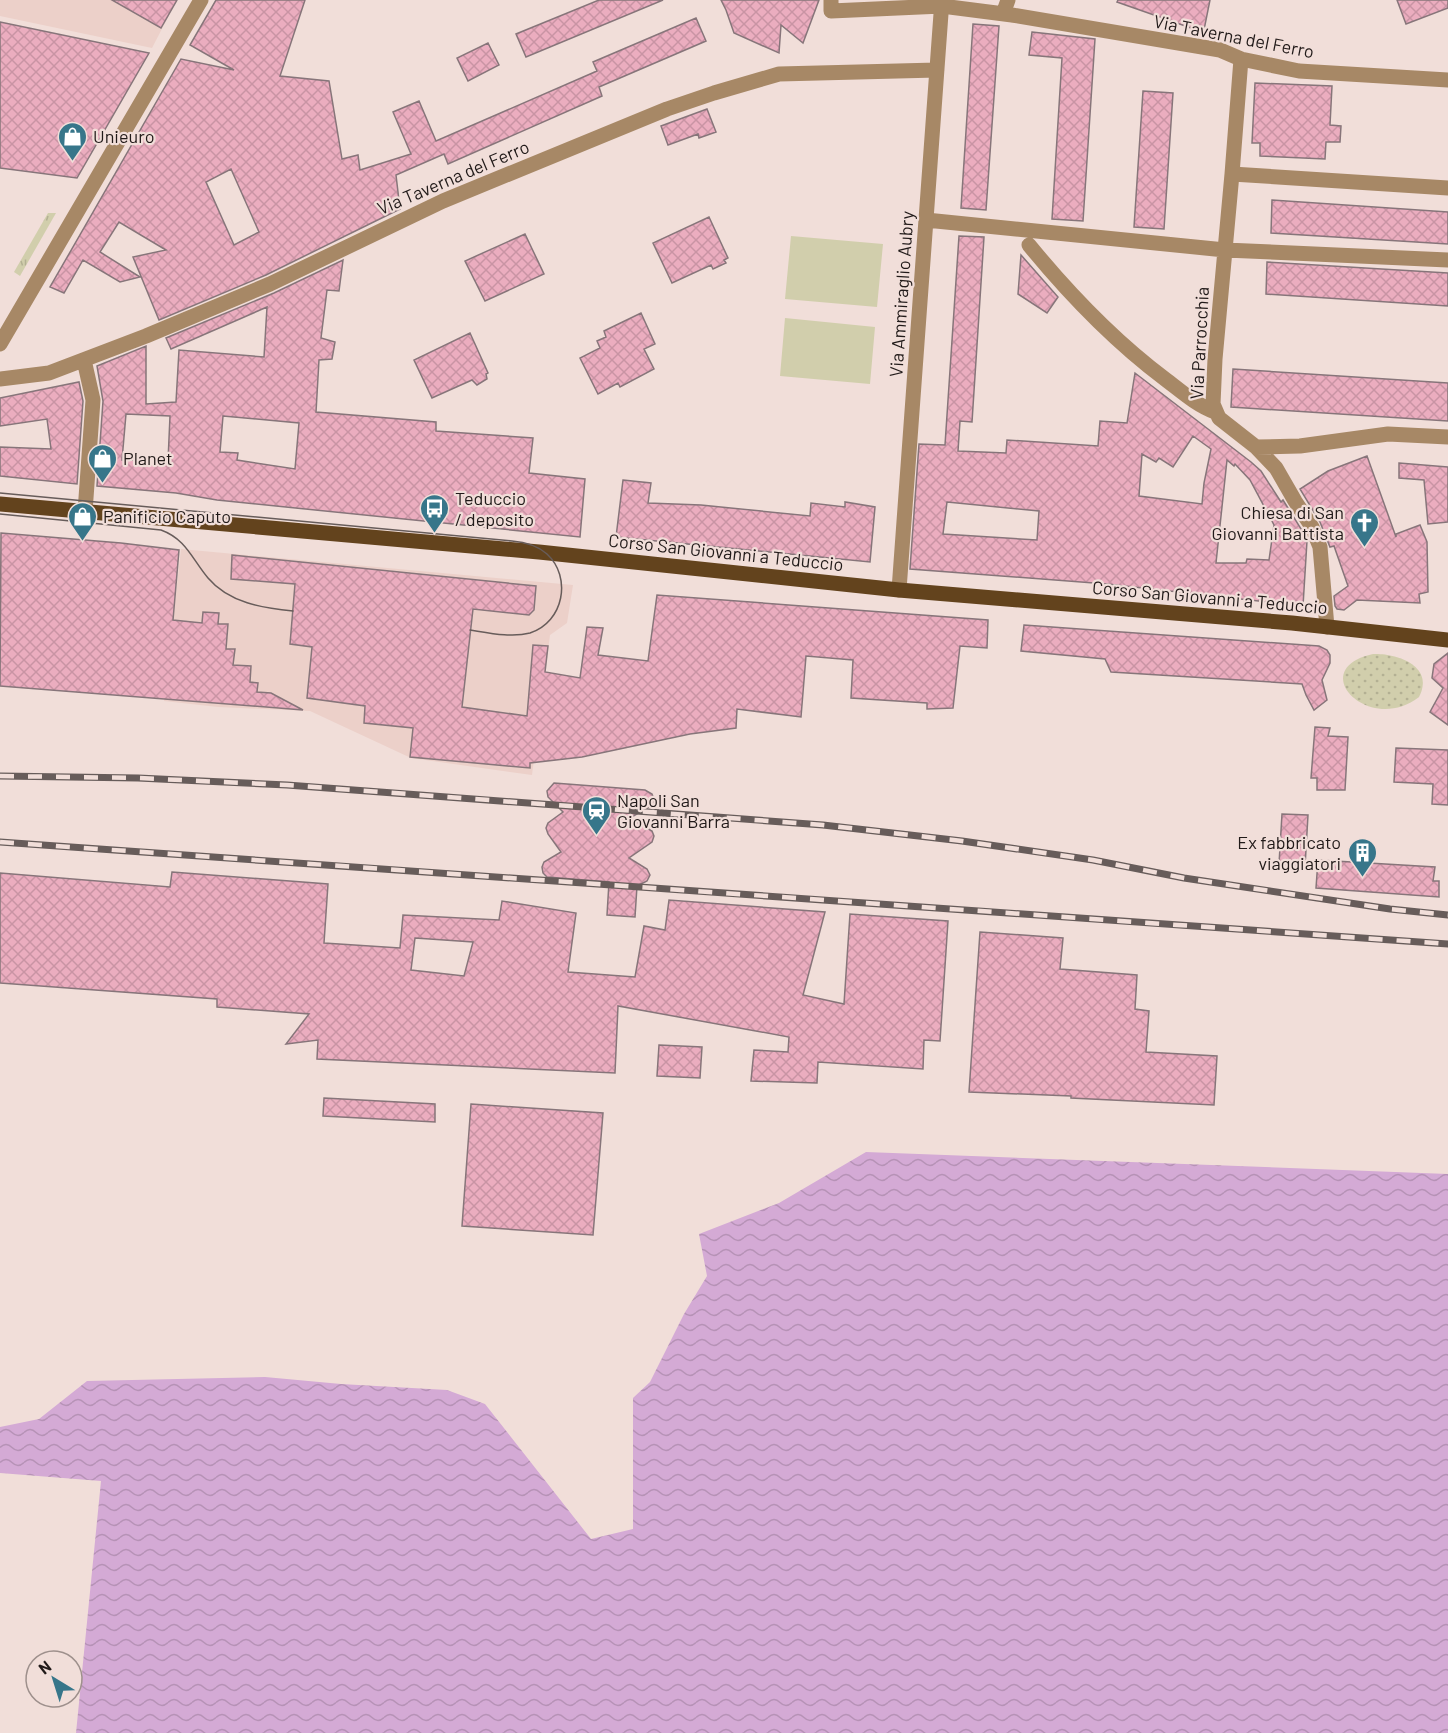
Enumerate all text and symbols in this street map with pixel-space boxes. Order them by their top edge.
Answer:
street label: Via Taverna del Ferro [1152,10,1316,62]
shop icon: Unieuro [56,120,88,162]
place label: Unieuro [93,125,154,147]
street label: Via Taverna del Ferro [374,135,532,219]
street label: Via Ammiraglio Aubry [884,210,918,378]
street label: Via Parrocchia [1185,286,1213,400]
shop icon: Planet [86,442,118,484]
place label: Planet [123,447,173,469]
place label: Teduccio / deposito [455,487,534,530]
bus stop icon: Teduccio / deposito [418,492,450,534]
shop icon: Panificio Caputo [66,500,98,542]
place label: Chiesa di San Giovanni Battista [1211,501,1344,544]
place label: Panificio Caputo [103,505,231,527]
church icon: Chiesa di San Giovanni Battista [1349,506,1381,548]
street label: Corso San Giovanni a Teduccio [607,529,845,575]
street label: Corso San Giovanni a Teduccio [1091,576,1329,618]
place label: Napoli San Giovanni Barra [617,789,730,832]
station icon: Napoli San Giovanni Barra [580,794,612,836]
place label: Ex fabbricato viaggiatori [1237,831,1341,874]
building icon: Ex fabbricato viaggiatori [1346,836,1378,878]
north arrow [24,1649,84,1709]
text: N [34,1656,54,1678]

